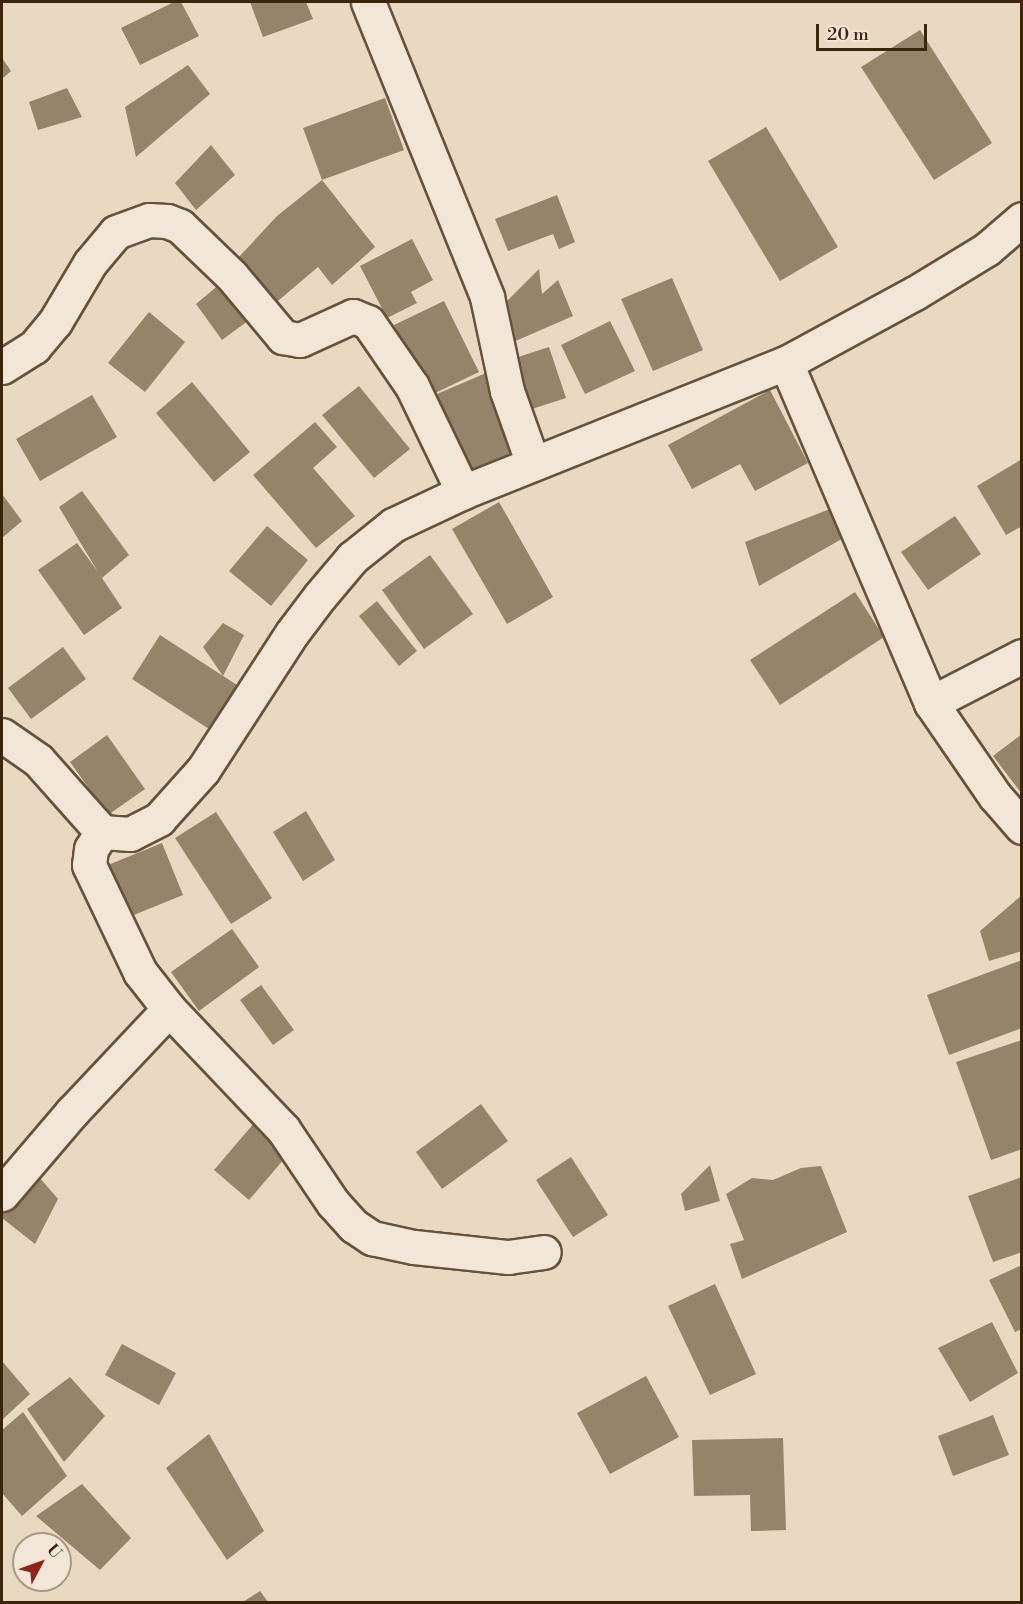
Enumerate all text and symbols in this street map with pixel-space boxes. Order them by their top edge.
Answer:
scale bar [819,12,930,50]
text: 20 m [827,23,869,46]
north arrow [12,1532,72,1592]
text: U [42,1540,66,1563]

